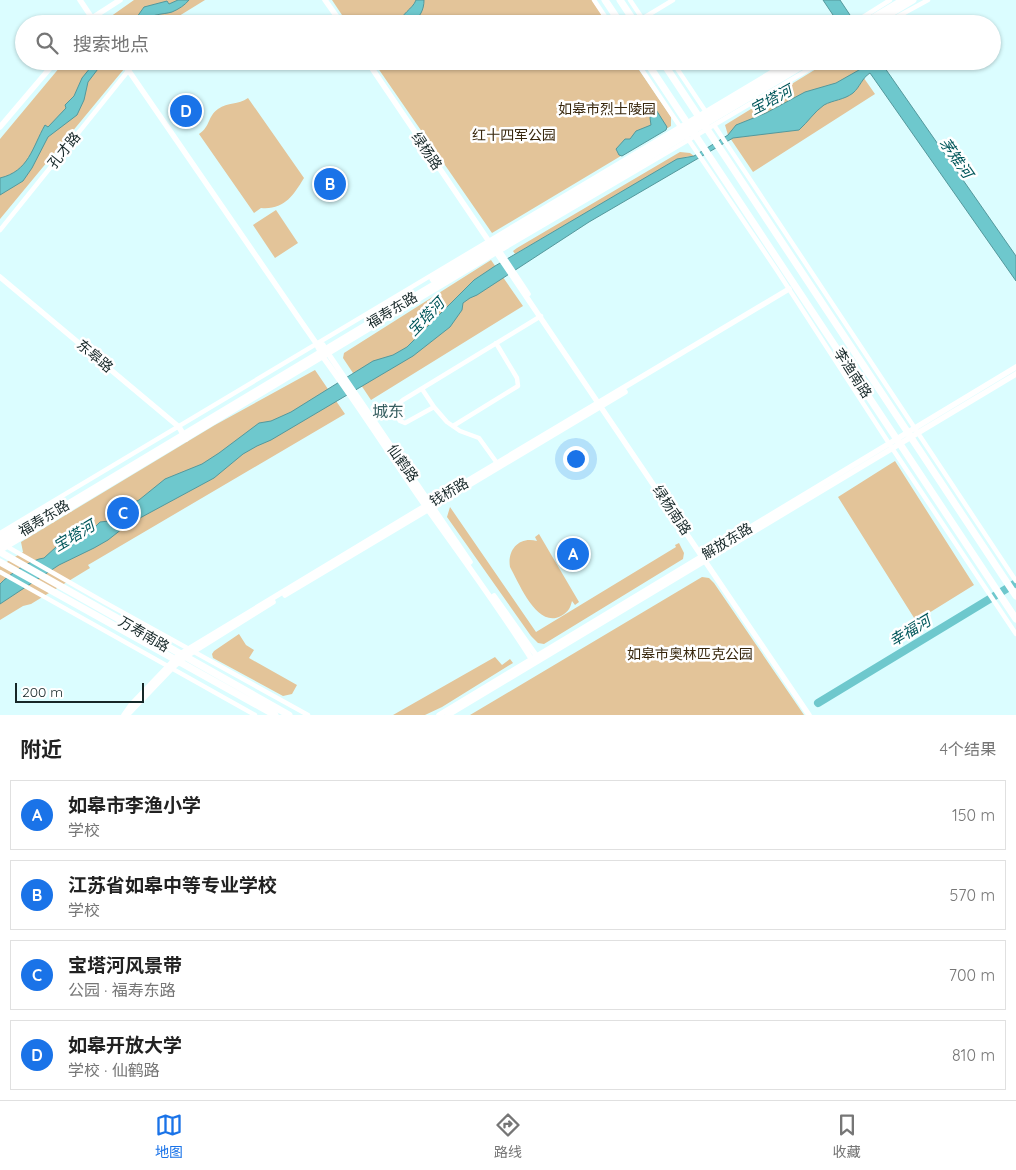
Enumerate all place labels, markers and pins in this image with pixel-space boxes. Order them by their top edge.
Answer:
pin: D [170,92,202,130]
pin: B [314,165,346,203]
pin: C [107,494,139,532]
pin: A [557,535,589,573]

